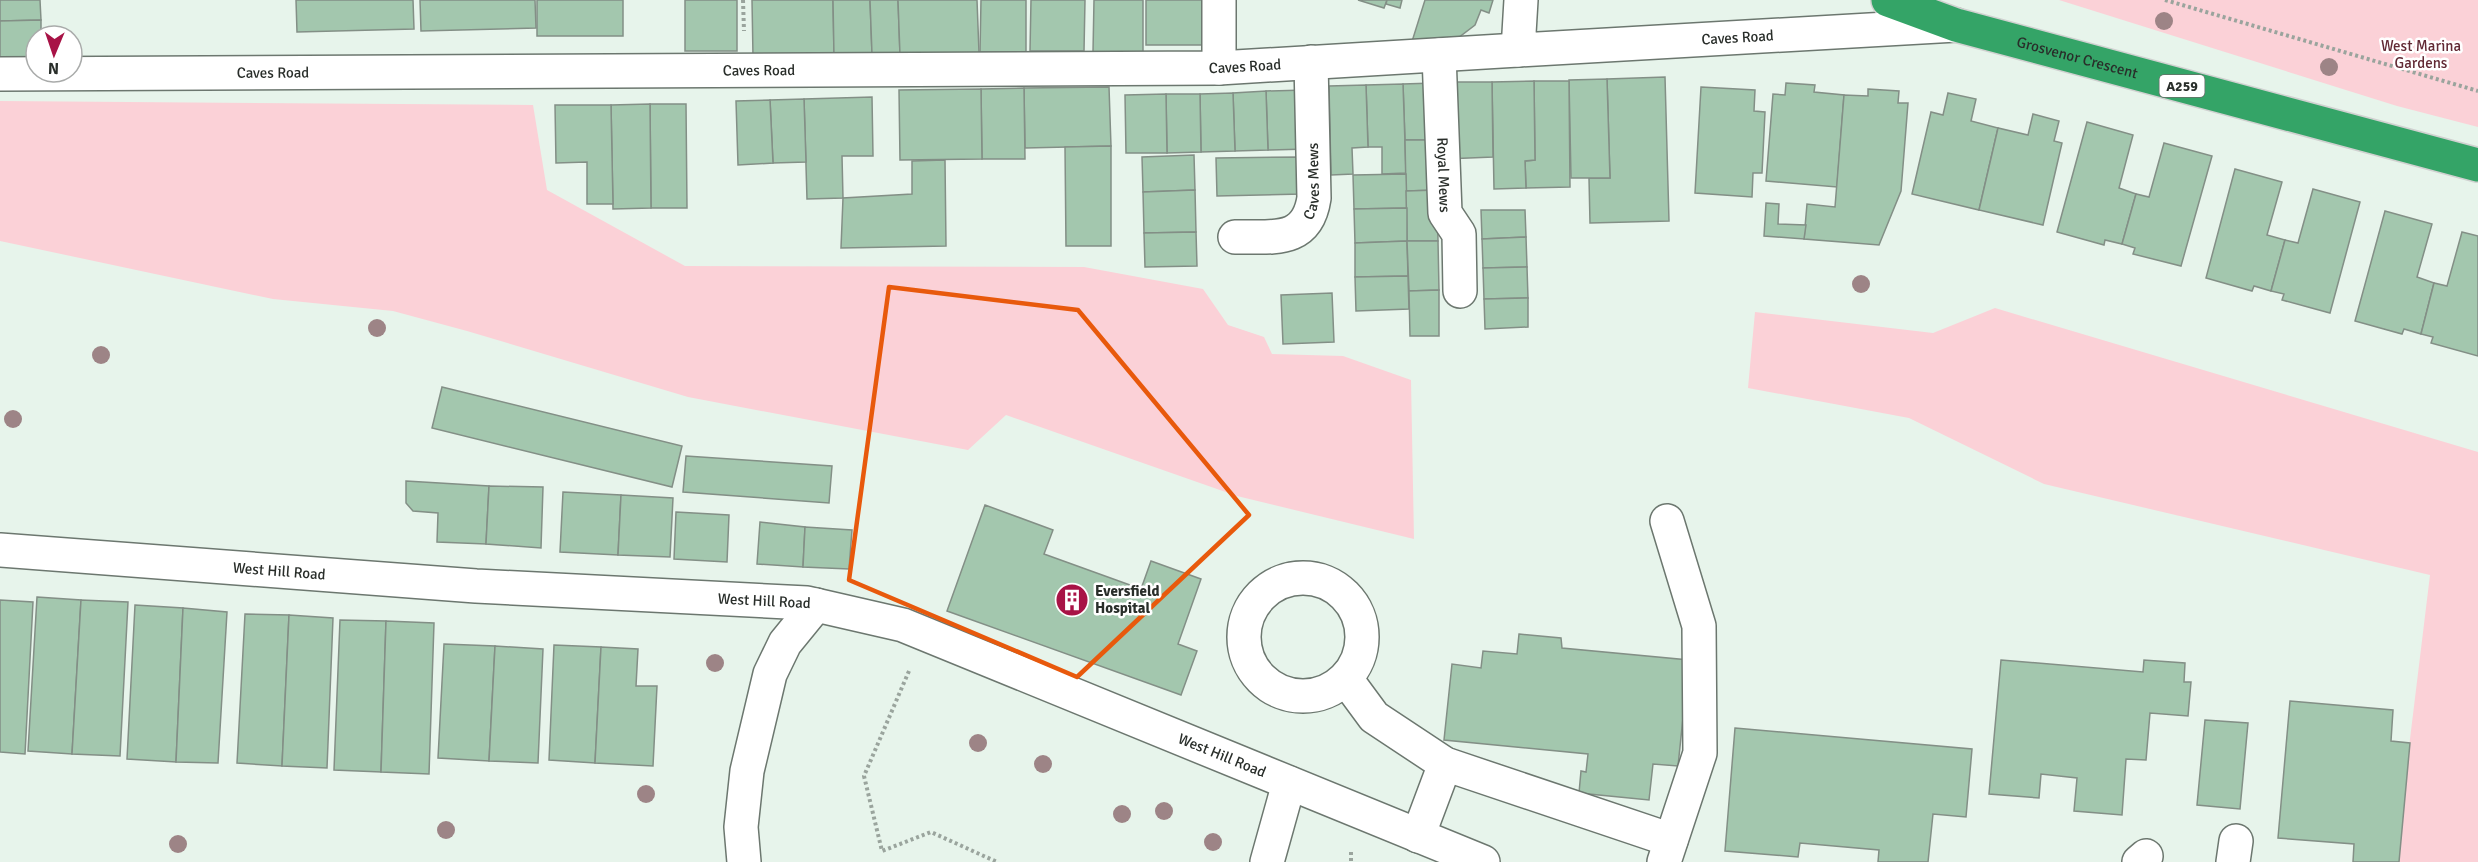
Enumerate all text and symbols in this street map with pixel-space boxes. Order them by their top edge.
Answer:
north arrow [24,24,84,84]
street label: Caves Road [1701,26,1774,49]
street label: Grosvenor Crescent [2015,33,2140,82]
park label: West Marina Gardens [2381,37,2461,72]
street label: Caves Road [1209,55,1282,77]
text: N [48,58,59,78]
street label: Caves Road [723,61,795,79]
street label: Caves Road [237,63,309,82]
road number: A259 [2160,75,2204,97]
street label: Royal Mews [1433,137,1454,213]
street label: Caves Mews [1299,142,1323,223]
street label: West Hill Road [232,559,326,584]
building icon: Eversfield Hospital [1054,582,1090,618]
place label: Eversfield Hospital [1095,582,1160,617]
street label: West Hill Road [717,589,811,612]
street label: West Hill Road [1176,729,1269,781]

